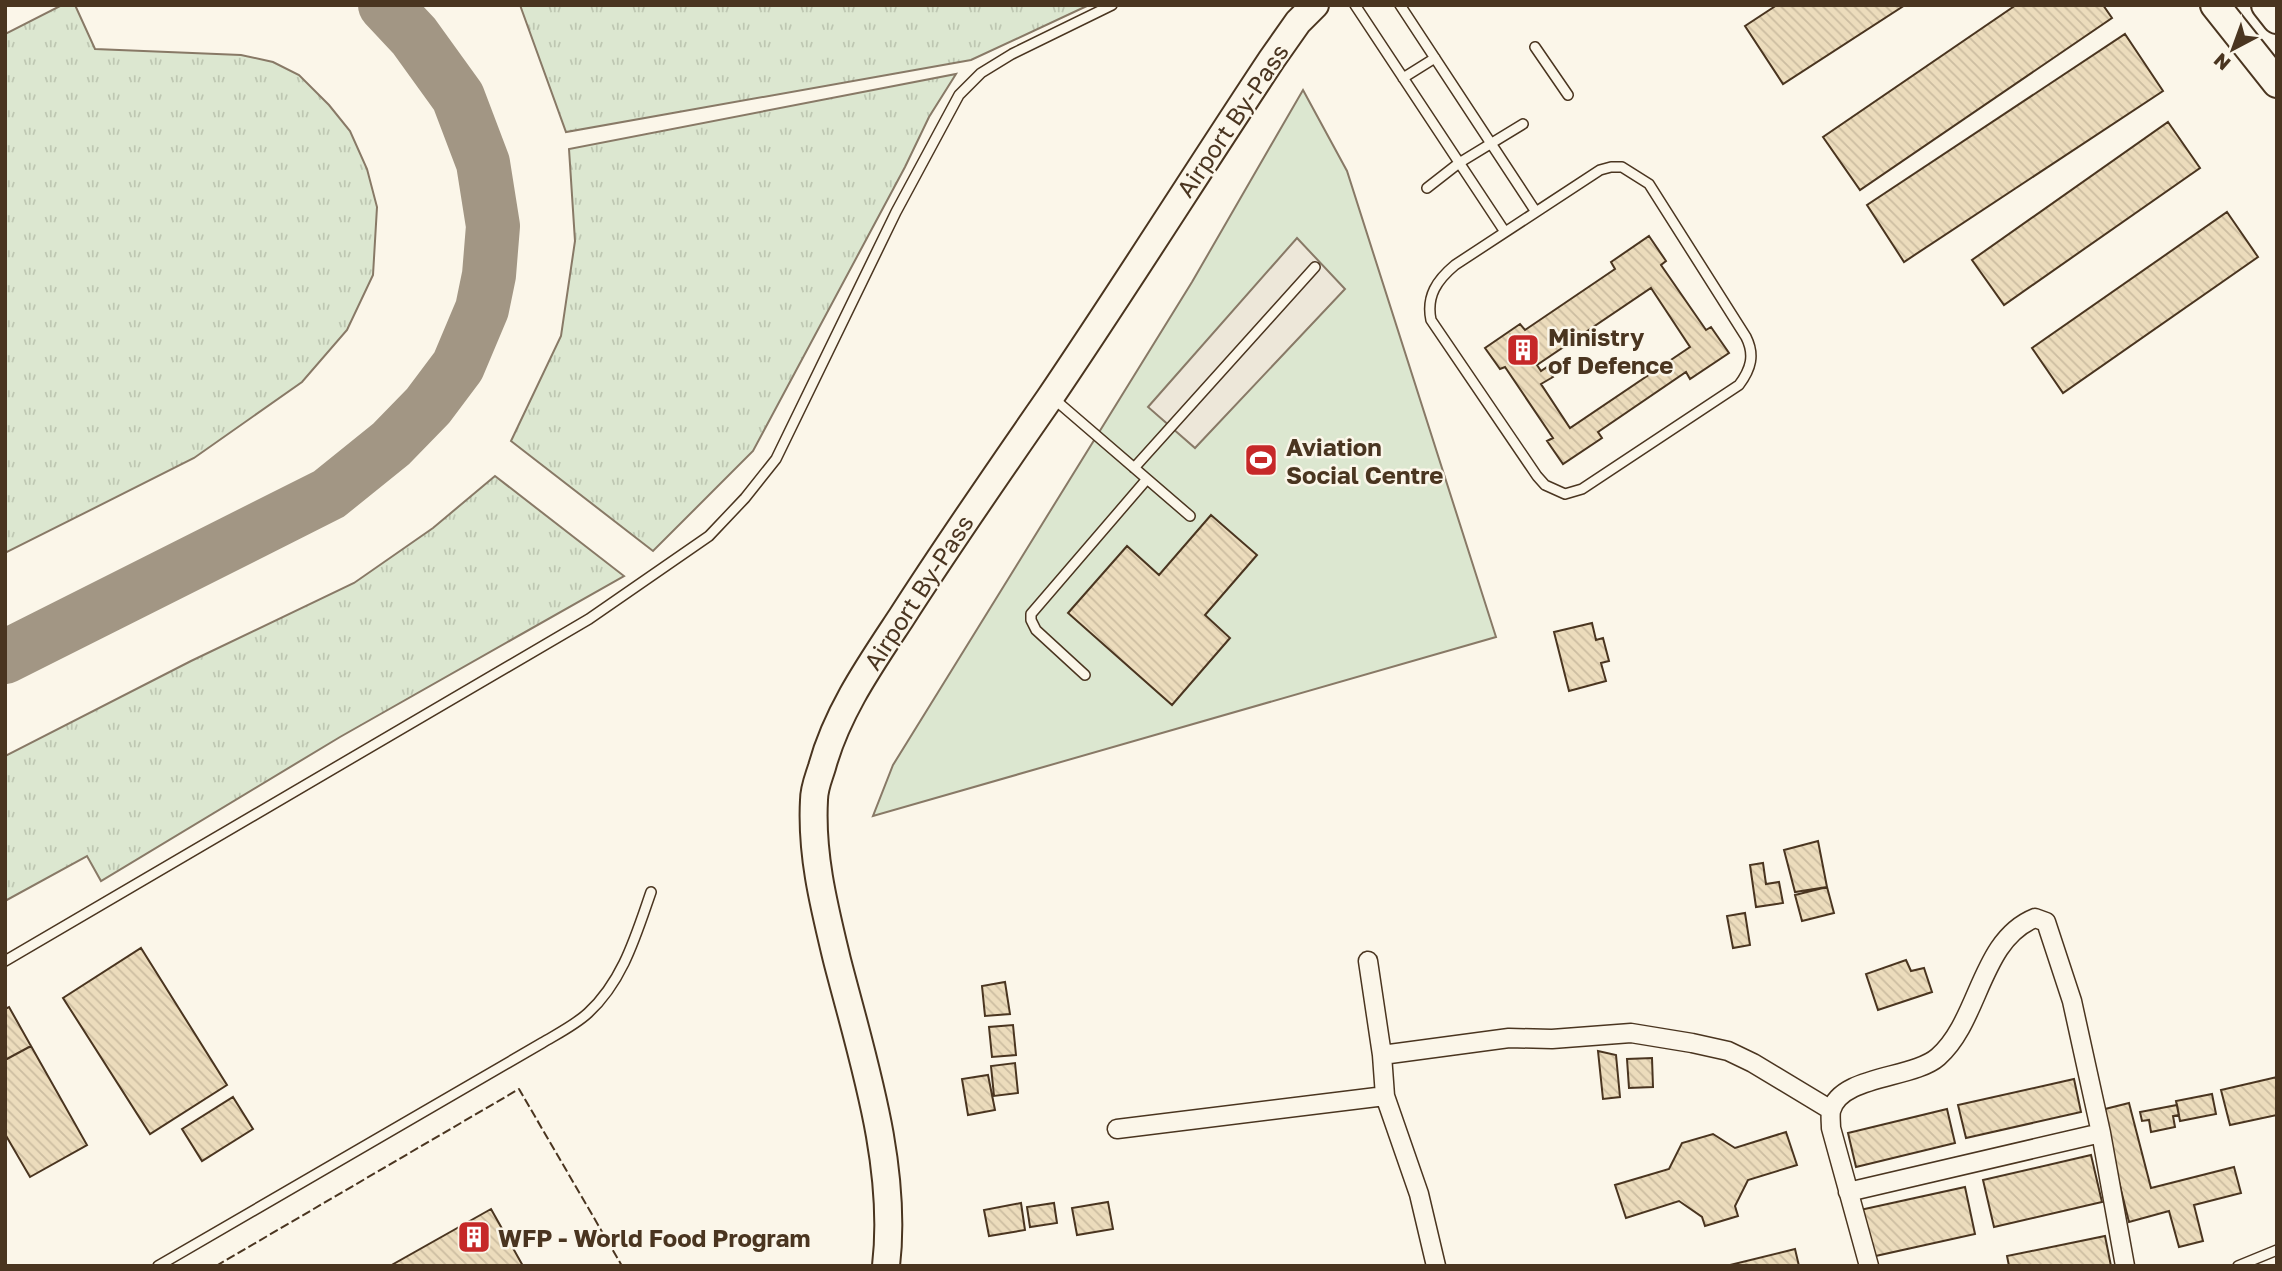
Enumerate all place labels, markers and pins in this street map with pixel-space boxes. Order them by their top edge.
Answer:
place label: Ministry of Defence [1548,322,1674,379]
building icon: Ministry of Defence [1504,331,1542,369]
place label: Aviation Social Centre [1286,432,1443,489]
sports icon: Aviation Social Centre [1242,441,1280,479]
building icon: WFP - World Food Program [455,1218,493,1256]
place label: WFP - World Food Program [498,1223,811,1252]

